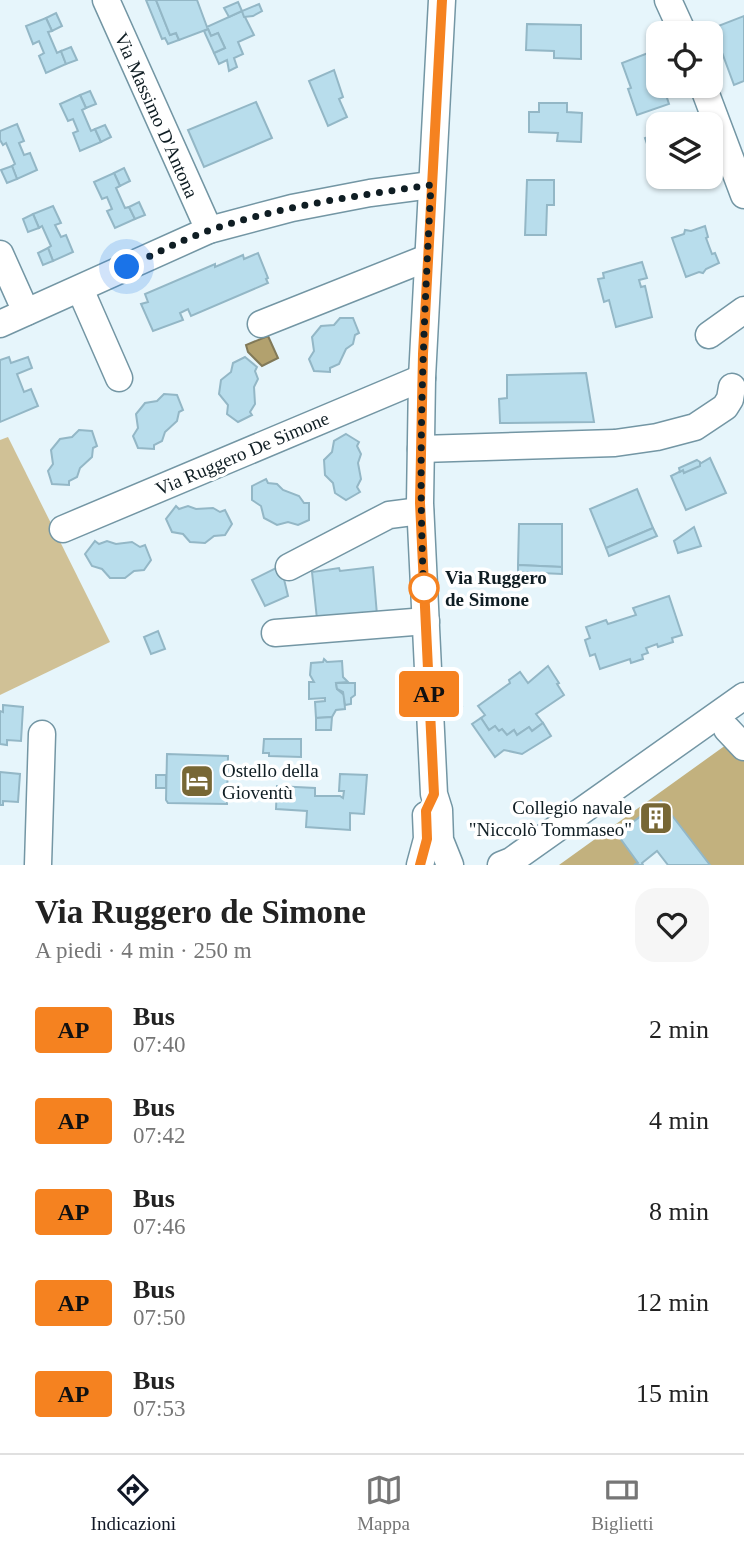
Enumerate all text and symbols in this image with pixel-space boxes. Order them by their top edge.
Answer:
map controls [646,21,723,189]
button: locate [646,21,723,98]
street label: Via Massimo D'Antona [111,29,203,202]
button: layers [646,112,723,189]
your location [109,249,144,284]
street label: Via Ruggero De Simone [152,407,332,500]
place label: Via Ruggero de Simone [445,567,547,610]
marker: Via Ruggero de Simone [409,573,439,603]
line badge: AP [398,671,460,717]
text: AP [413,681,445,707]
place label: Ostello della Gioventù [222,760,319,803]
hotel icon: Ostello della Gioventù [178,762,216,800]
place label: Collegio navale "Niccolò Tommaseo" [469,797,632,840]
building icon: Collegio navale "Niccolò Tommaseo" [637,799,675,837]
button: heart [635,888,709,962]
text: Via Ruggero de Simone [35,894,366,930]
text: A piedi · 4 min · 250 m [35,938,252,963]
text: Bus [133,1002,175,1031]
text: 2 min [649,1015,709,1044]
text: AP [58,1017,90,1043]
text: 07:40 [133,1032,185,1057]
text: Bus [133,1093,175,1122]
text: 4 min [649,1106,709,1135]
text: AP [58,1108,90,1134]
text: 07:42 [133,1123,185,1148]
text: Bus [133,1184,175,1213]
text: 8 min [649,1197,709,1226]
text: AP [58,1199,90,1225]
text: 07:46 [133,1214,185,1239]
text: Bus [133,1275,175,1304]
text: 12 min [636,1288,709,1317]
text: AP [58,1290,90,1316]
text: 07:50 [133,1305,185,1330]
text: Bus [133,1366,175,1395]
text: 15 min [636,1379,709,1408]
text: AP [58,1381,90,1407]
text: 07:53 [133,1396,185,1421]
tab: Indicazioni [91,1471,176,1535]
tab: Mappa [357,1471,410,1535]
tab: Biglietti [591,1471,653,1535]

